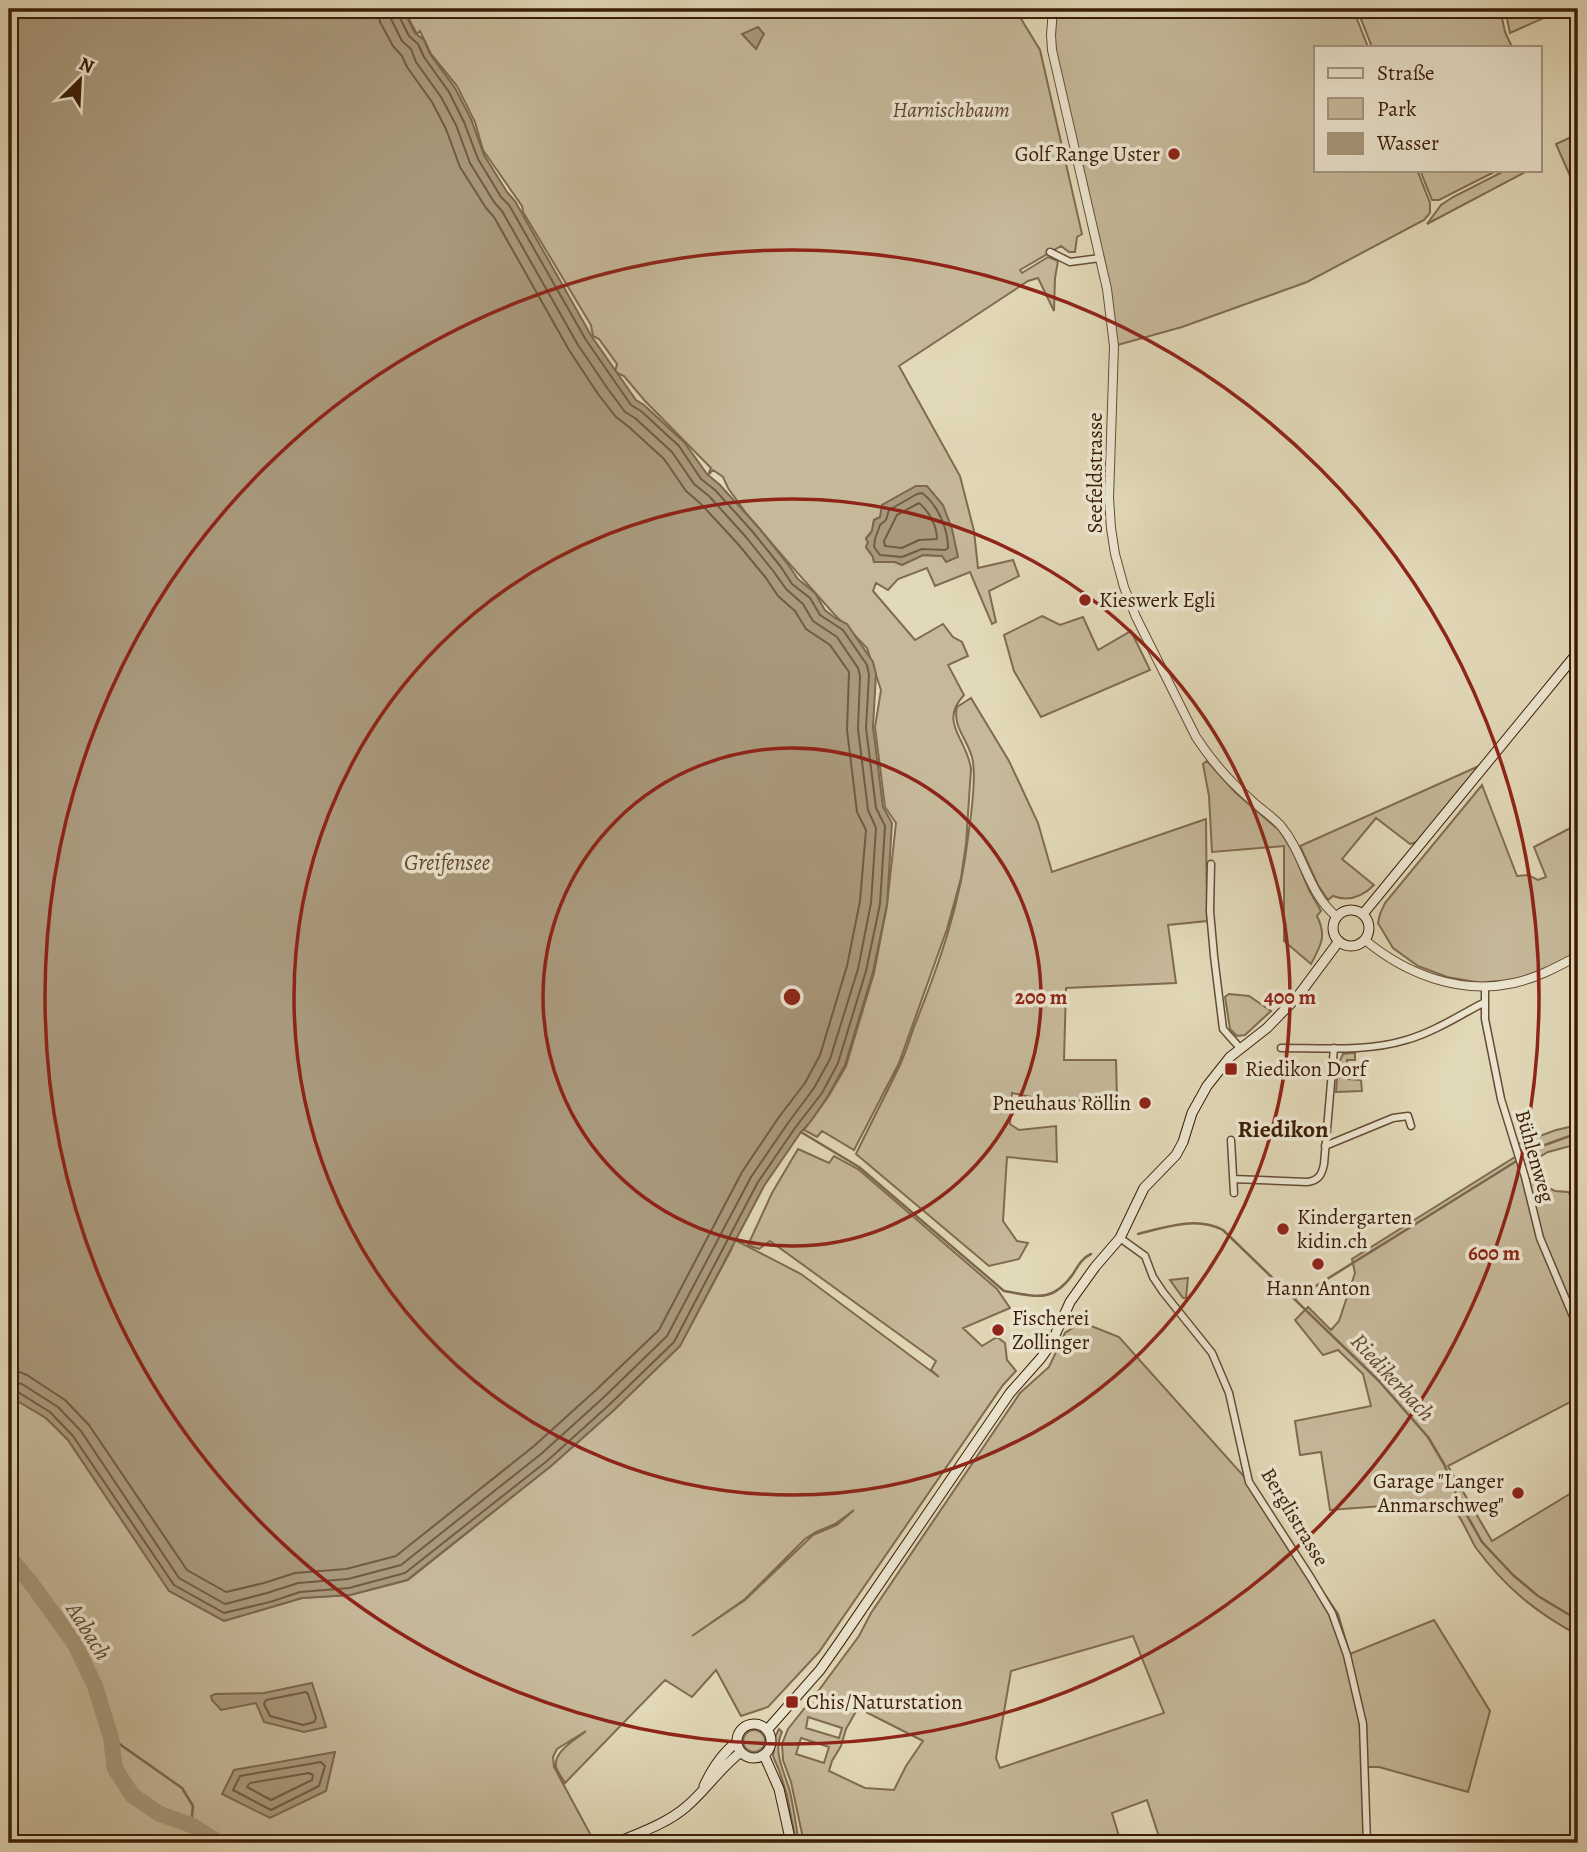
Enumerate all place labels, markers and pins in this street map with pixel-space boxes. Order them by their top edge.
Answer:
place label: Golf Range Uster [1015,140,1160,168]
marker: Golf Range Uster [1166,146,1182,162]
place label: Kieswerk Egli [1099,586,1216,614]
marker: Kieswerk Egli [1077,592,1093,608]
centre of rings [780,985,804,1009]
place label: Riedikon Dorf [1245,1055,1370,1083]
marker: Riedikon Dorf [1223,1061,1239,1077]
place label: Pneuhaus Röllin [992,1089,1131,1117]
marker: Pneuhaus Röllin [1137,1095,1153,1111]
place label: Kindergarten kidin.ch [1297,1203,1412,1255]
marker: Kindergarten kidin.ch [1275,1221,1291,1237]
marker: Hann Anton [1310,1256,1326,1272]
place label: Hann Anton [1266,1274,1370,1302]
place label: Fischerei Zollinger [1012,1304,1090,1356]
marker: Fischerei Zollinger [990,1322,1006,1338]
place label: Garage "Langer Anmarschweg" [1373,1467,1504,1519]
marker: Garage "Langer Anmarschweg" [1510,1485,1526,1501]
place label: Chis/Naturstation [806,1688,962,1716]
marker: Chis/Naturstation [784,1694,800,1710]

